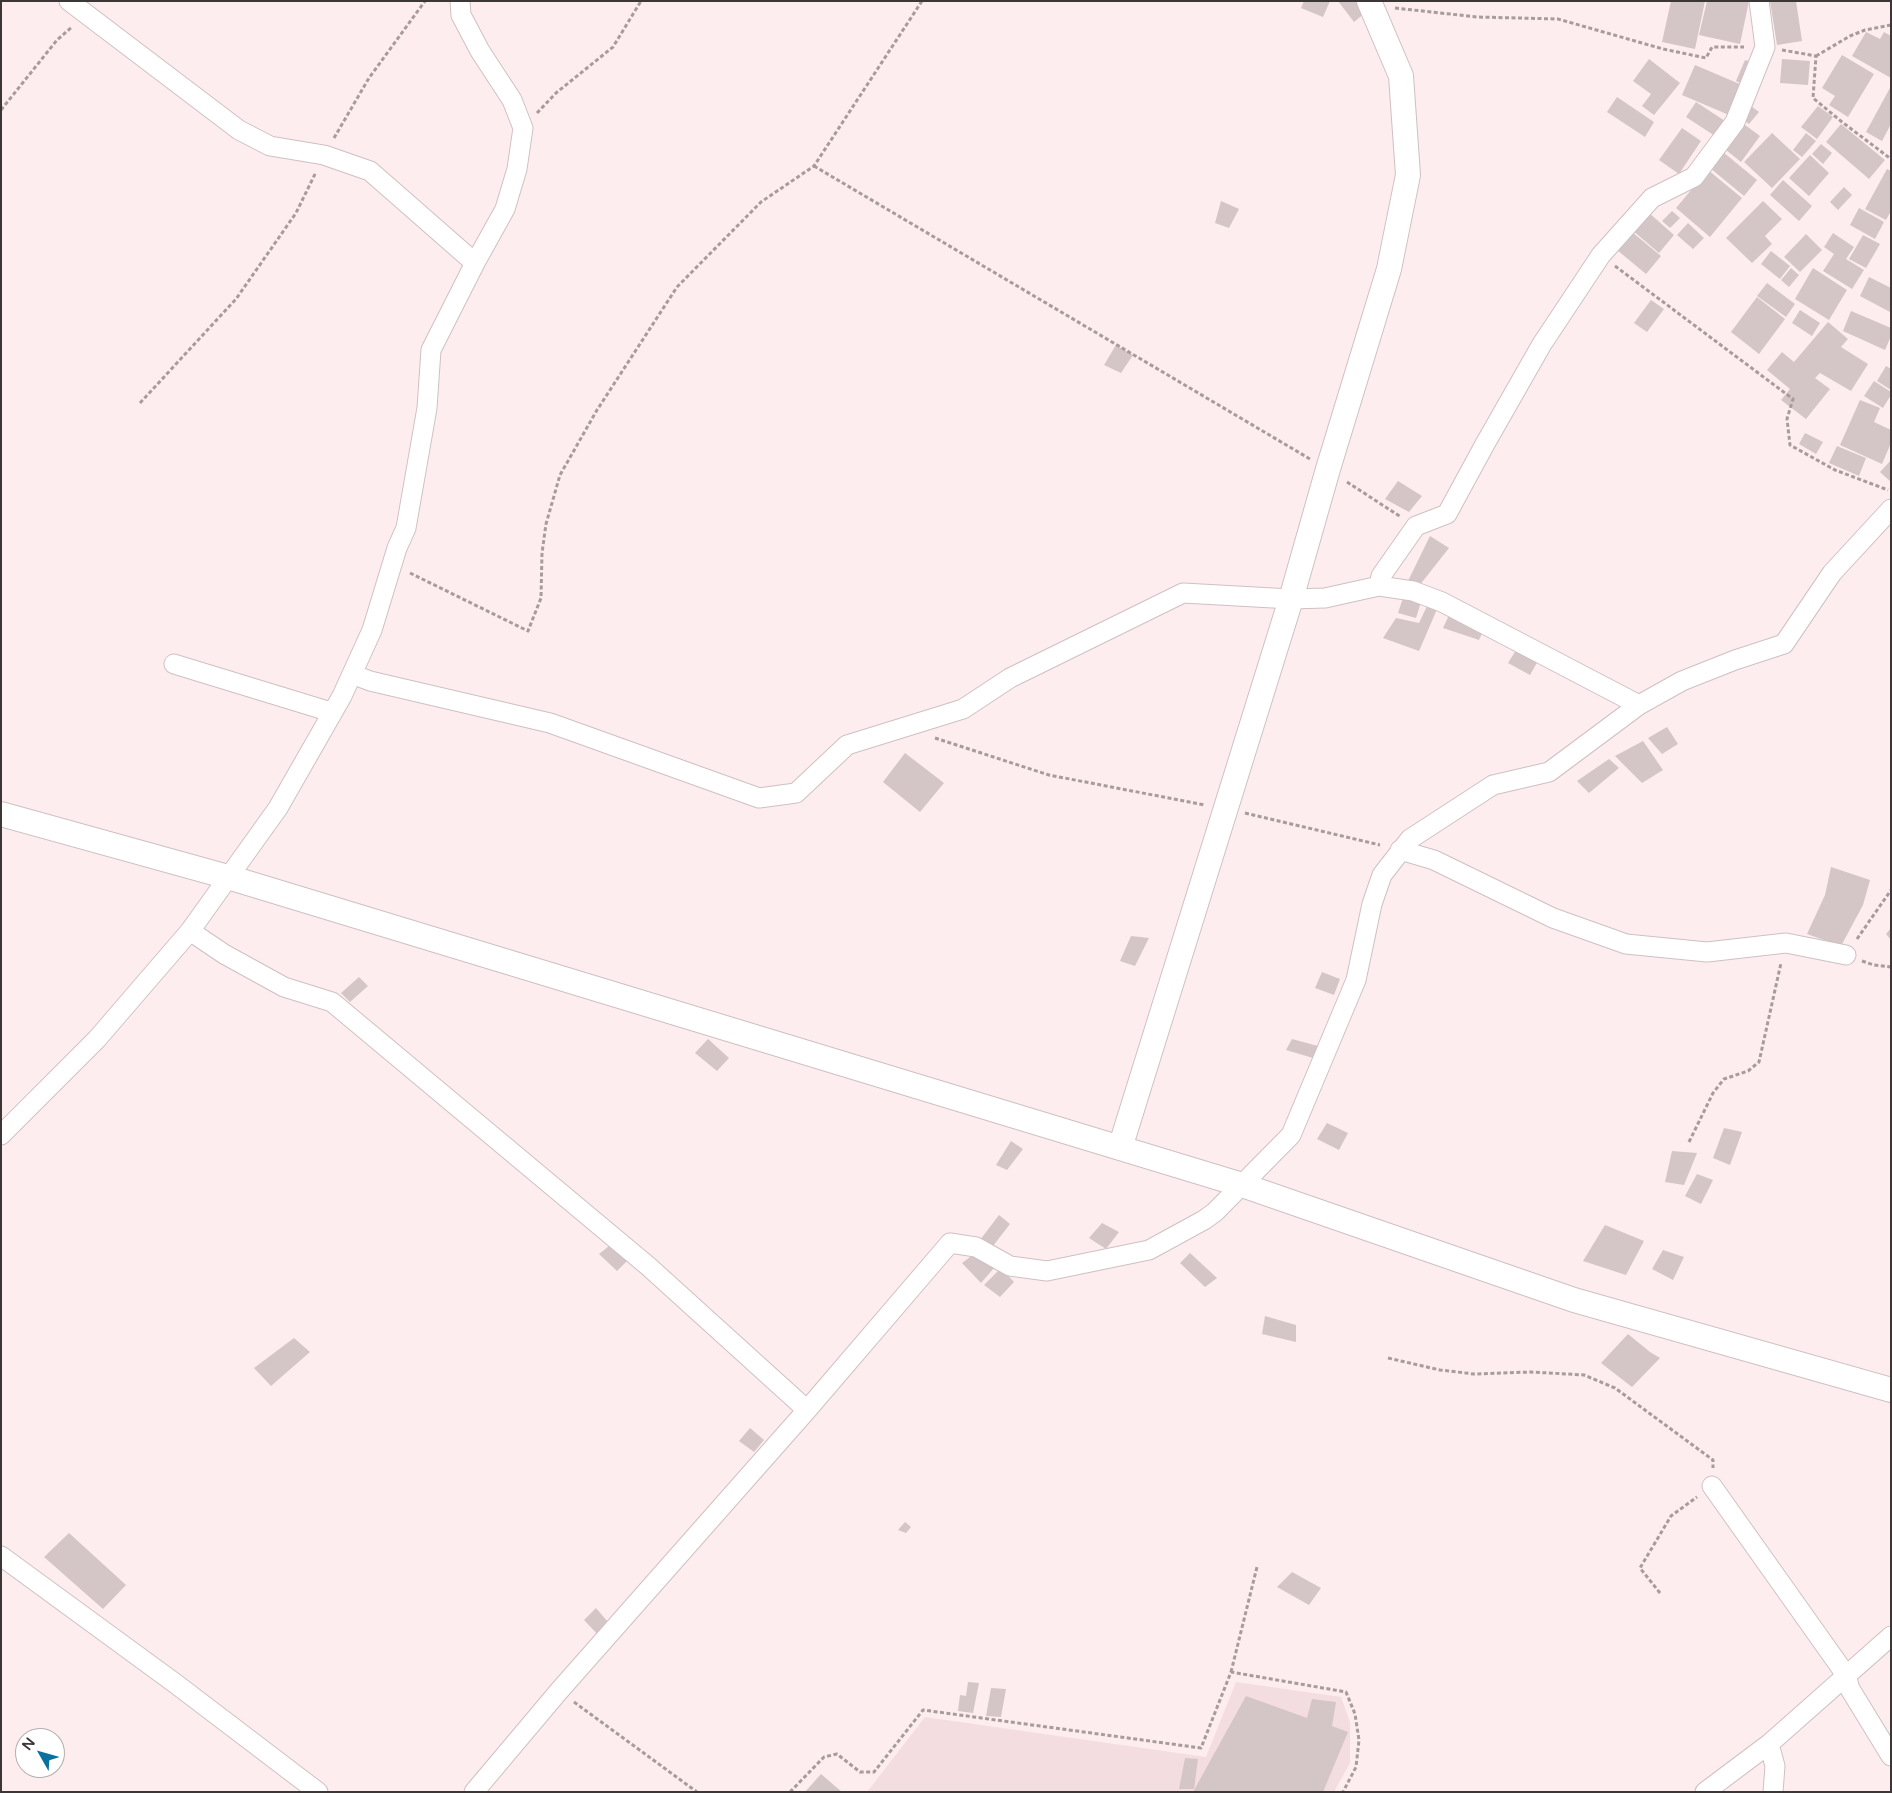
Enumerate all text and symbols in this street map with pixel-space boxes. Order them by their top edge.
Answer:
north arrow [15,1728,65,1778]
text: N [18,1734,39,1754]

